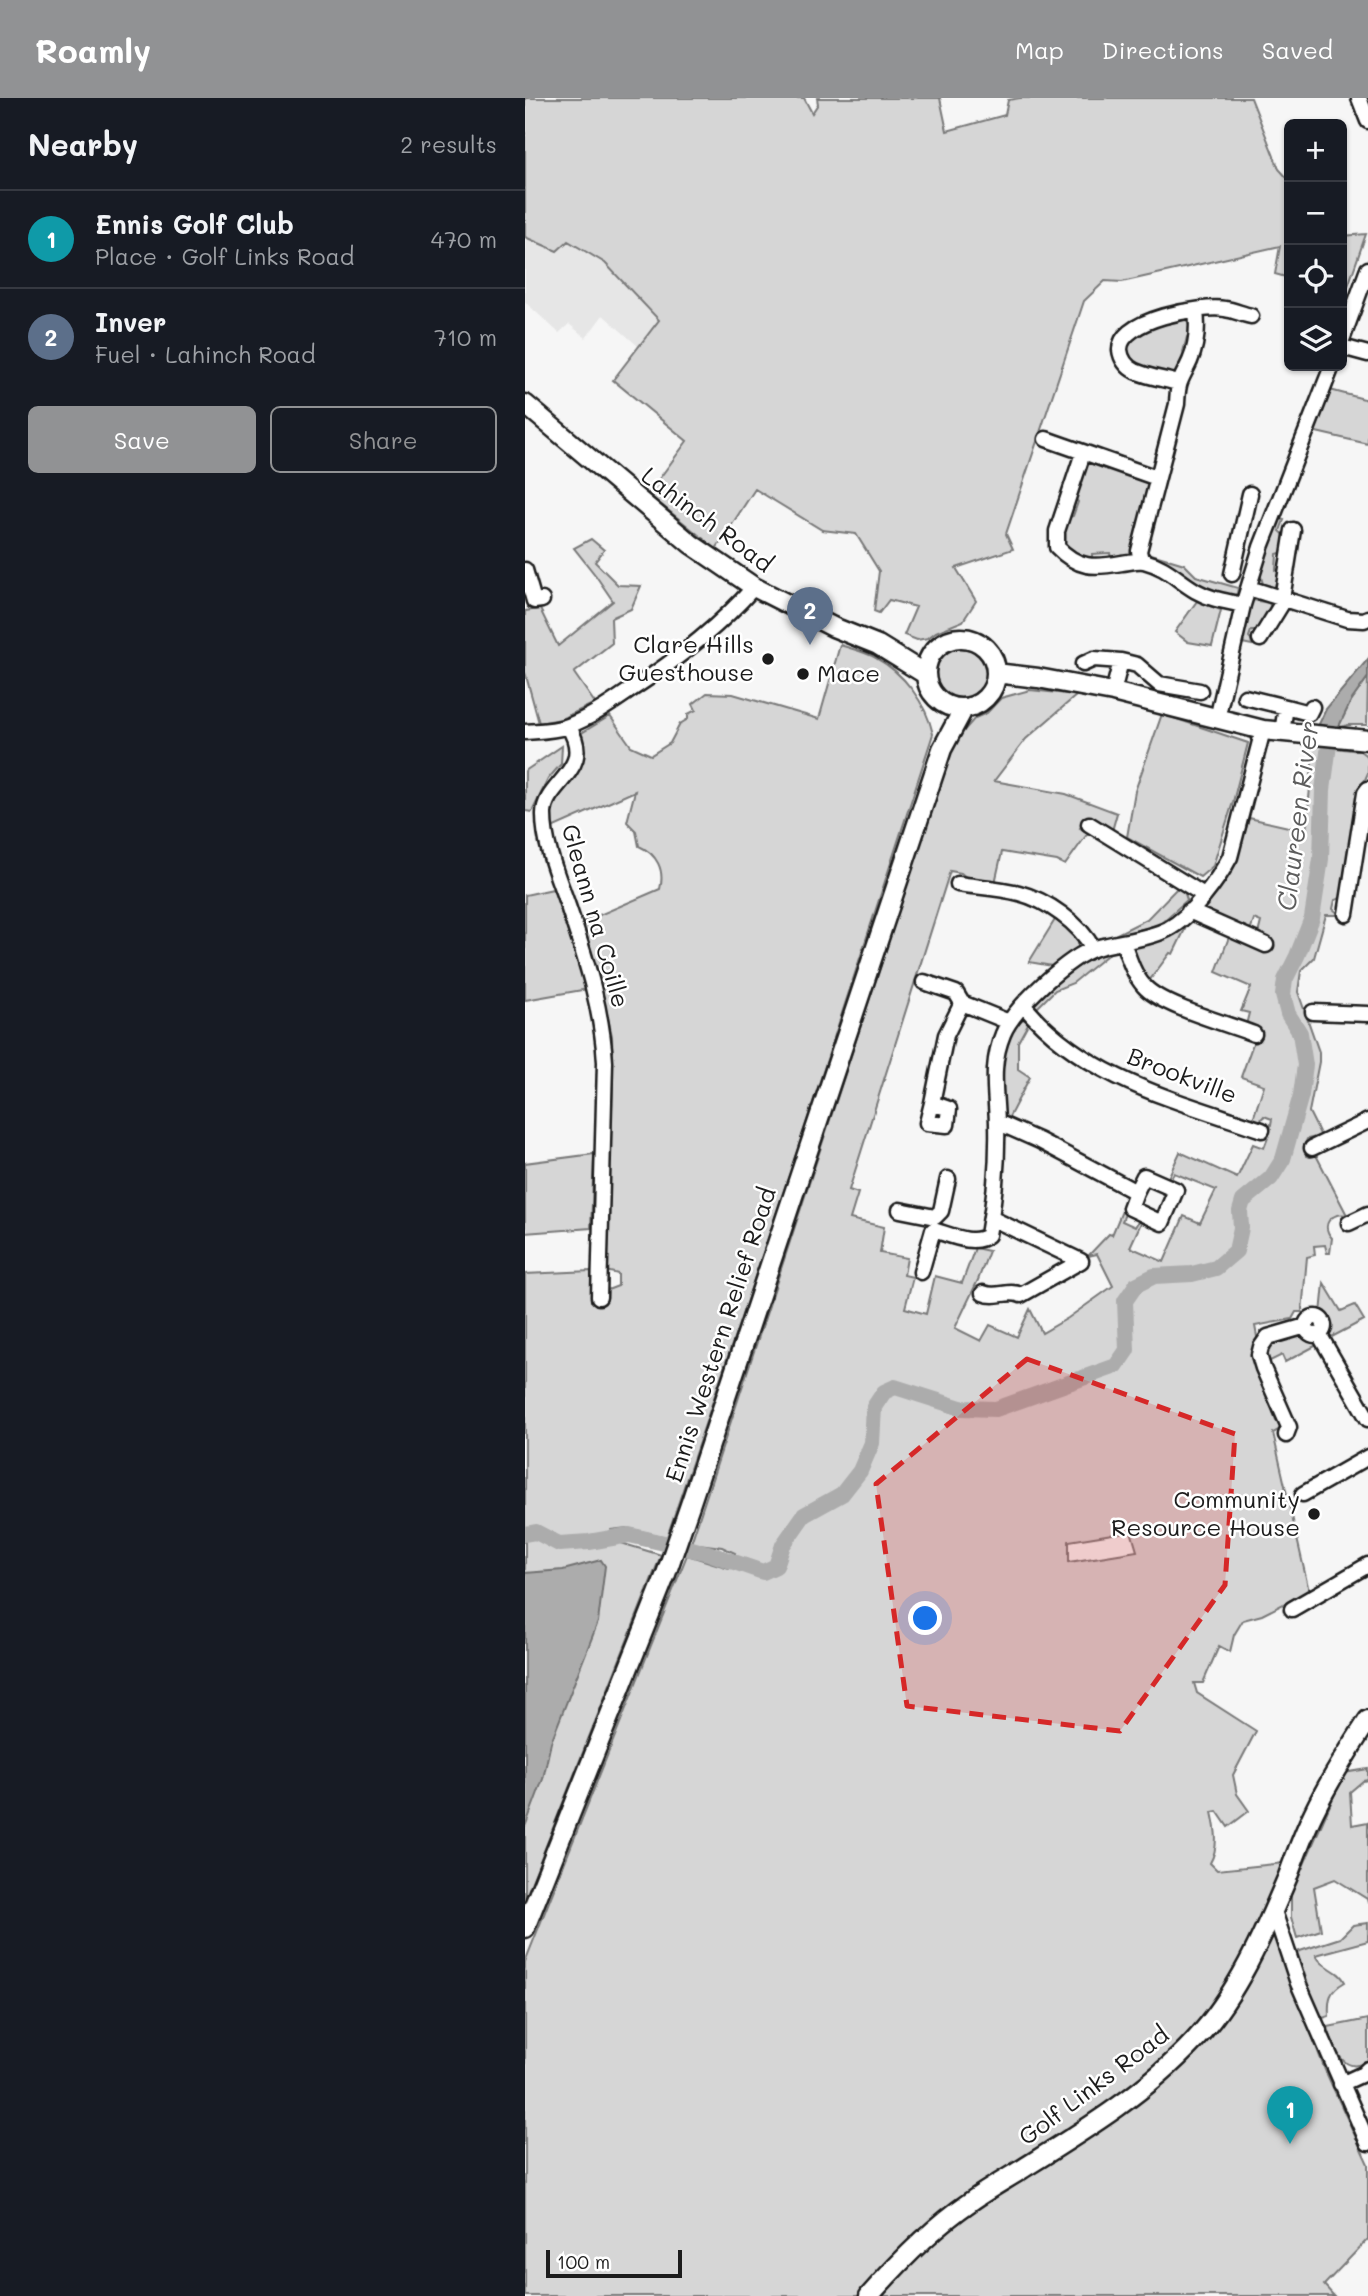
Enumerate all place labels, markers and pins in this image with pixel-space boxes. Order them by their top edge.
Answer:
pin: 2 [787,587,833,645]
place label: Clare Hills Guesthouse [619,628,754,687]
marker: Clare Hills Guesthouse [760,651,776,667]
place label: Mace [817,657,880,688]
marker: Mace [795,666,811,682]
place label: Community Resource House [1111,1483,1300,1542]
marker: Community Resource House [1306,1506,1322,1522]
pin: 1 [1267,2086,1313,2144]

